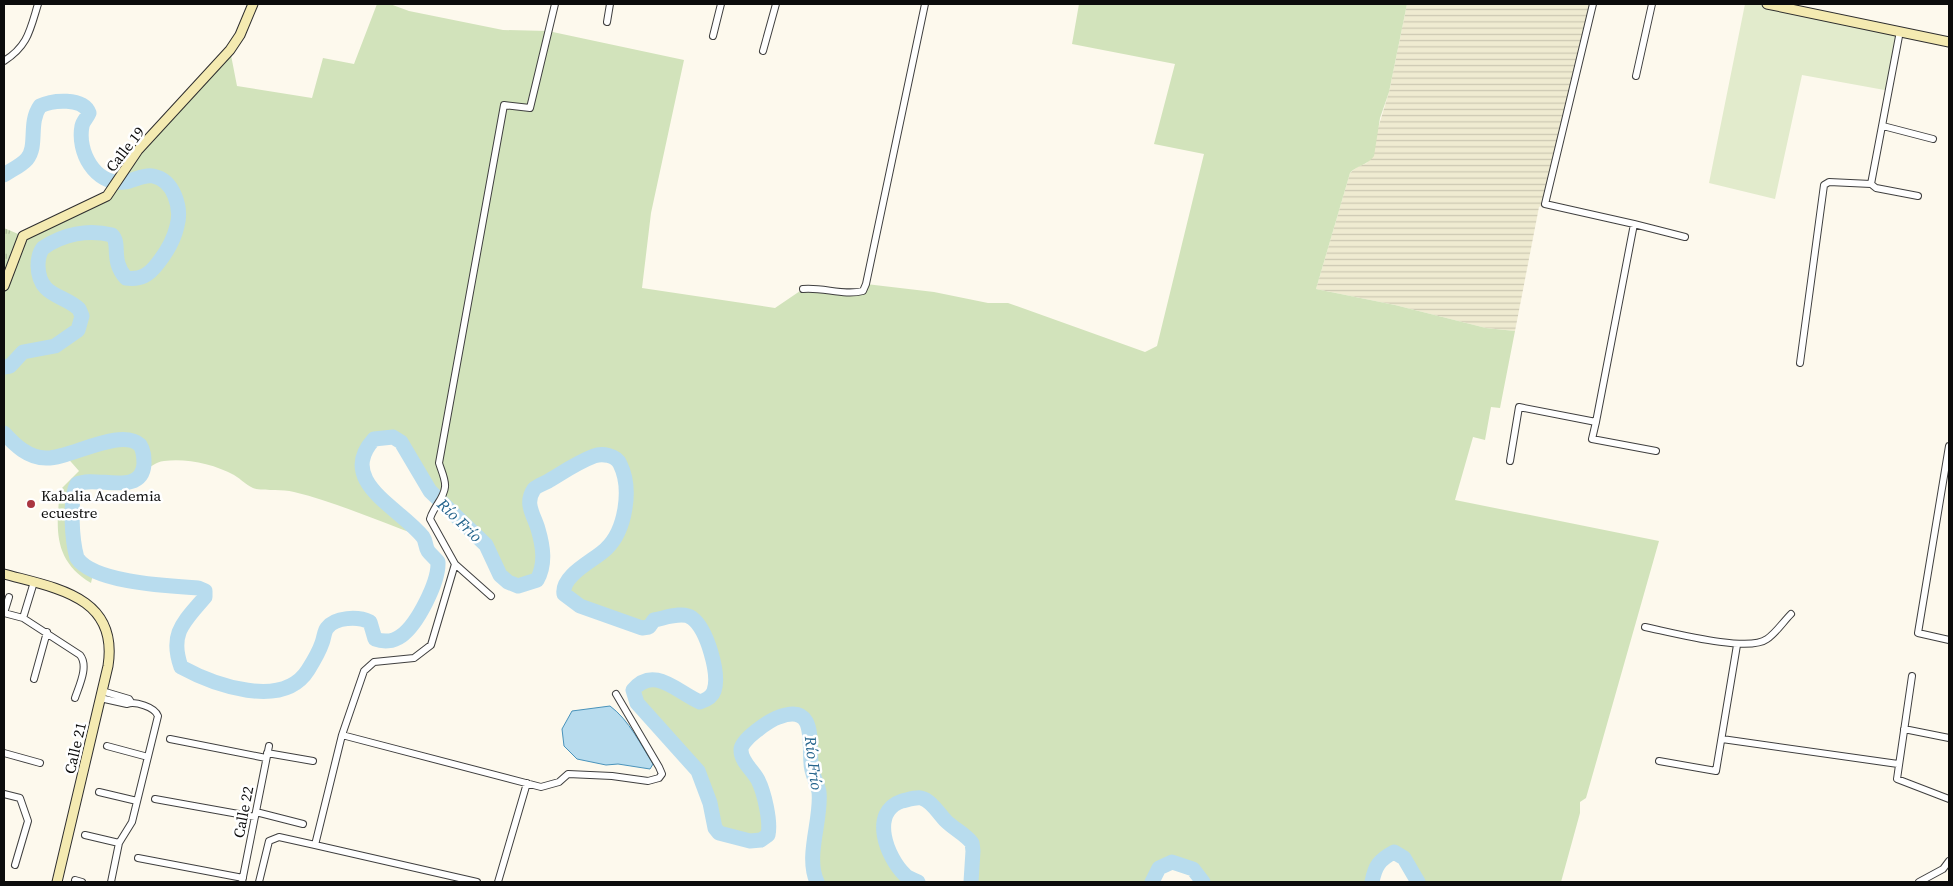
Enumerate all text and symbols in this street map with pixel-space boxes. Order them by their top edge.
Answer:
street label: Calle 19 [101,122,149,176]
place label: Kabalia Academia ecuestre [41,485,162,523]
water label: Río Frío [432,493,487,547]
marker: Kabalia Academia ecuestre [25,498,37,510]
street label: Calle 21 [59,720,91,776]
water label: Río Frío [800,734,828,791]
street label: Calle 22 [228,784,258,840]

